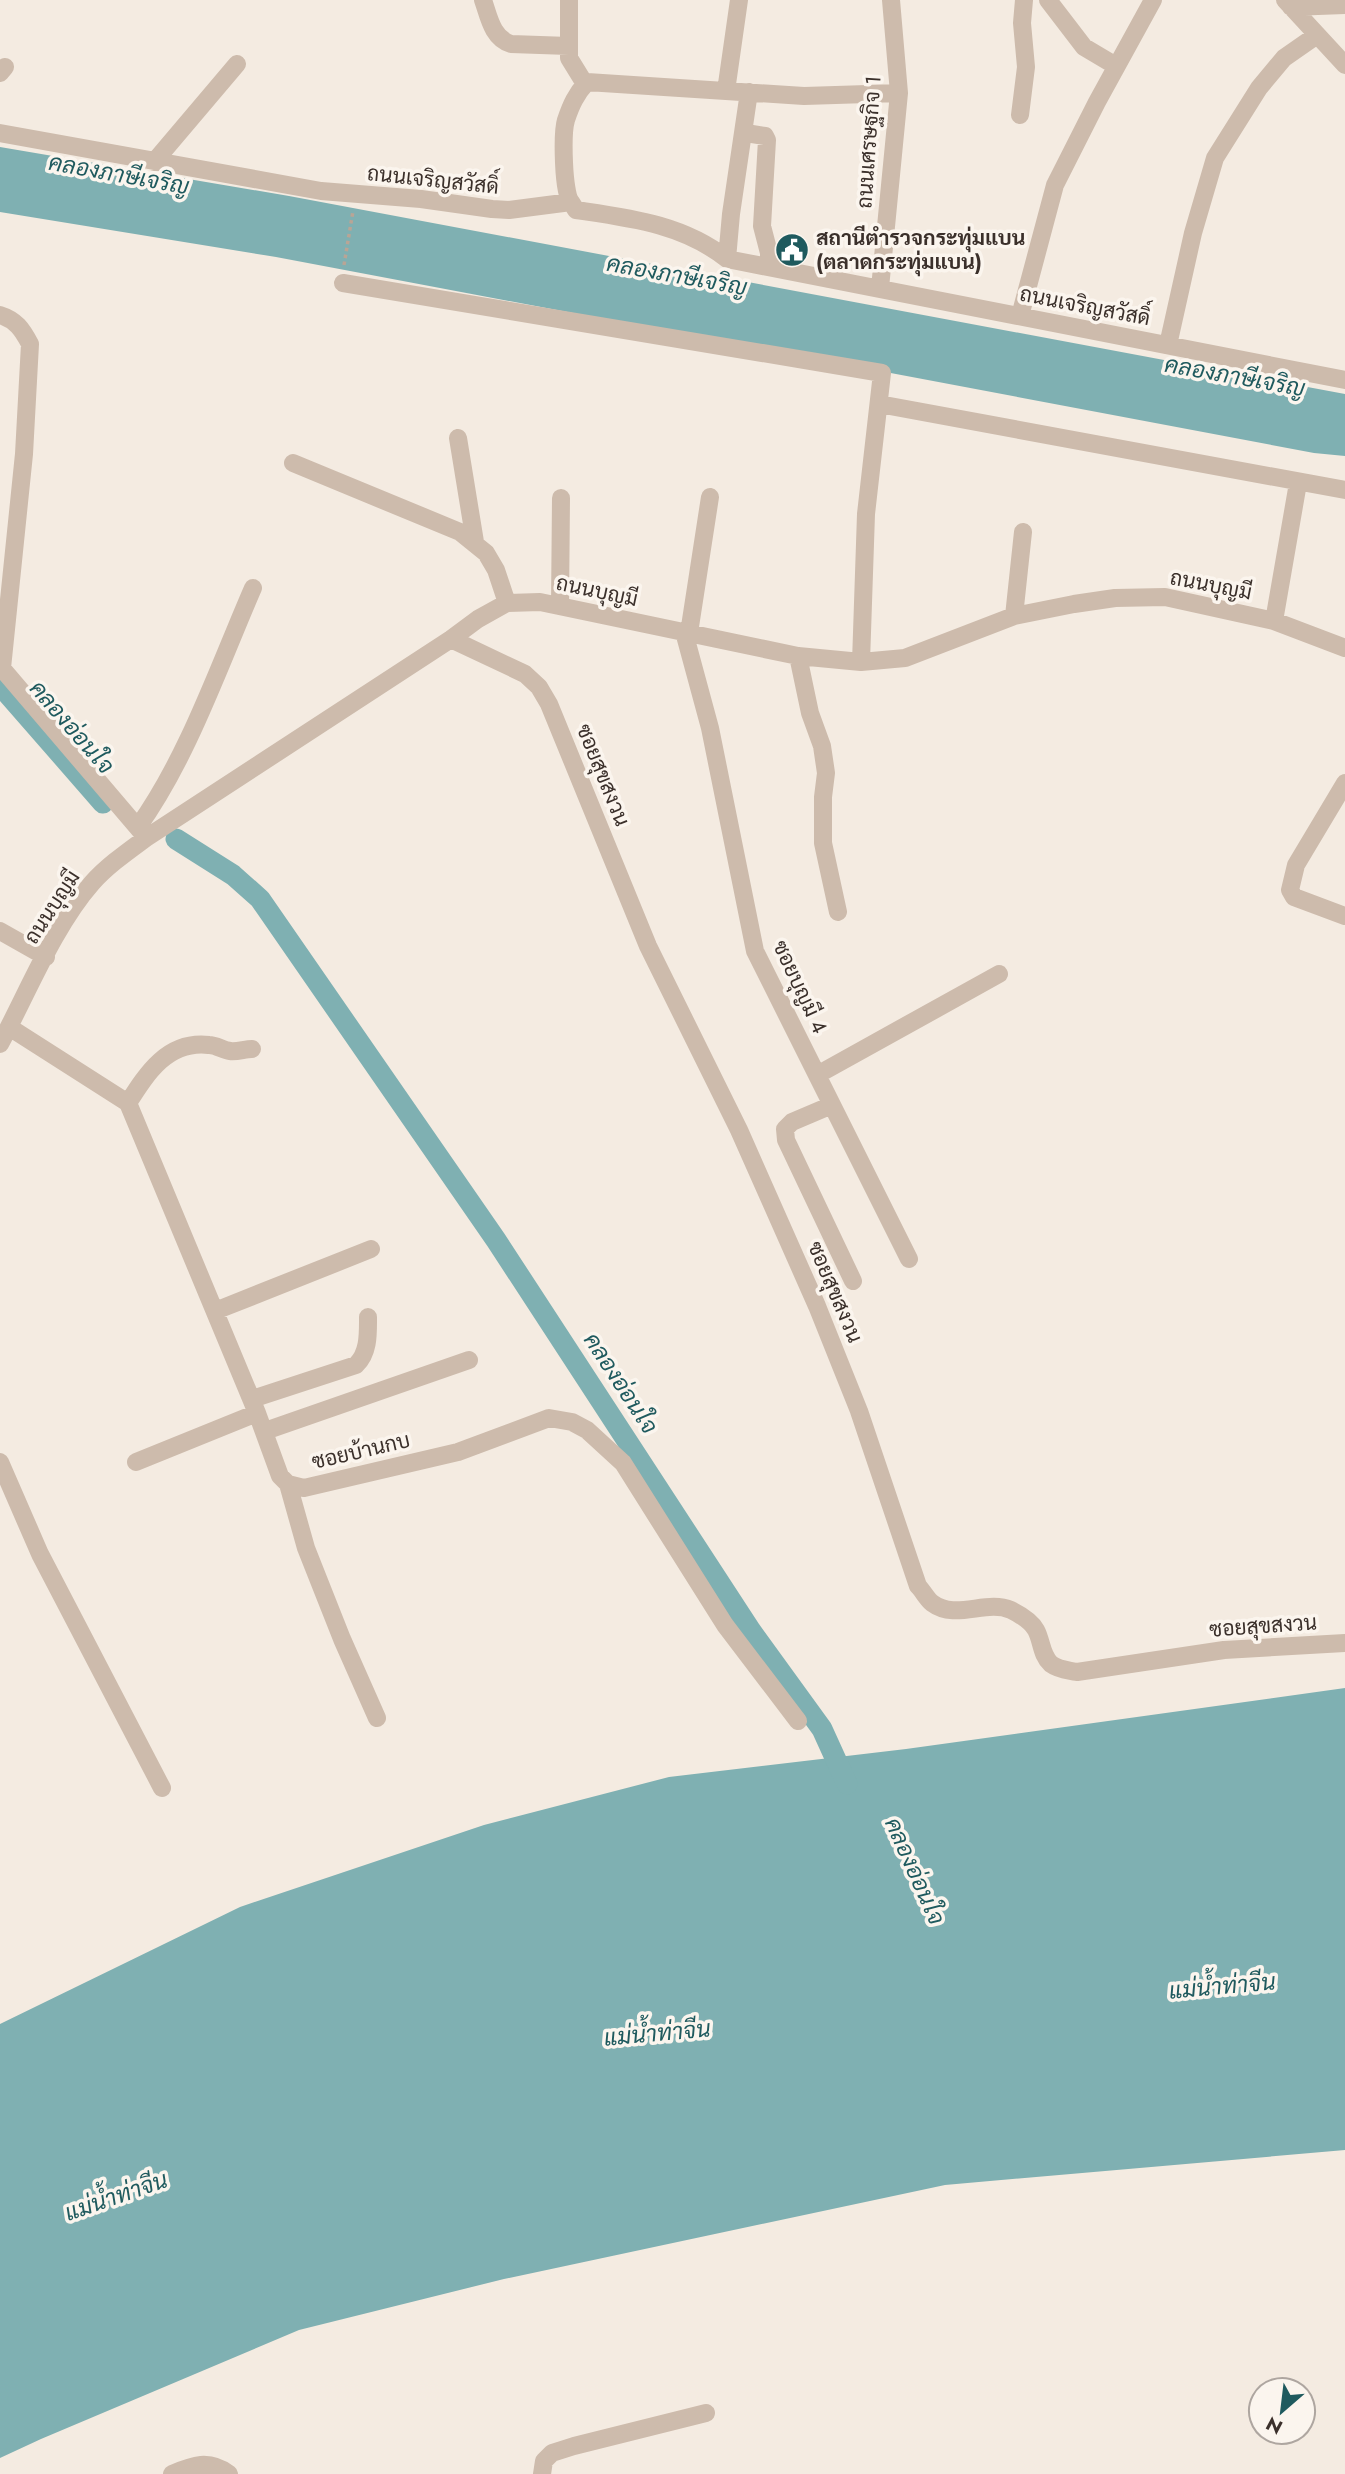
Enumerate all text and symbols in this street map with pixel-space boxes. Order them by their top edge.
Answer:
street label: ถนนเศรษฐกิจ 1 [849,74,889,210]
water label: คลองภาษีเจริญ [46,145,192,203]
street label: ถนนเจริญสวัสดิ์ [366,153,501,202]
place label: สถานีตำรวจกระทุ่มแบน (ตลาดกระทุ่มแบน) [816,223,1025,277]
public building icon: สถานีตำรวจกระทุ่มแบน (ตลาดกระทุ่มแบน) [773,231,811,269]
water label: คลองภาษีเจริญ [604,246,750,304]
street label: ถนนเจริญสวัสดิ์ [1017,274,1154,333]
water label: คลองภาษีเจริญ [1162,347,1308,405]
street label: ถนนบุญมี [1167,562,1255,608]
street label: ถนนบุญมี [553,568,641,614]
water label: คลองอ่อนใจ [22,673,122,781]
street label: ซอยสุขสงวน [569,719,637,831]
street label: ถนนบุญมี [17,864,87,950]
street label: ซอยบุญมี 4 [765,935,835,1039]
street label: ซอยสุขสงวน [800,1237,870,1347]
water label: คลองอ่อนใจ [576,1326,666,1440]
street label: ซอยบ้านกบ [309,1425,413,1477]
street label: ซอยสุขสงวน [1208,1607,1318,1645]
water label: คลองอ่อนใจ [876,1812,954,1930]
water label: แม่น้ำท่าจีน [1167,1961,1277,2008]
water label: แม่น้ำท่าจีน [602,2008,712,2055]
water label: แม่น้ำท่าจีน [59,2160,172,2229]
north arrow [1247,2376,1317,2446]
text: N [1261,2410,1287,2441]

